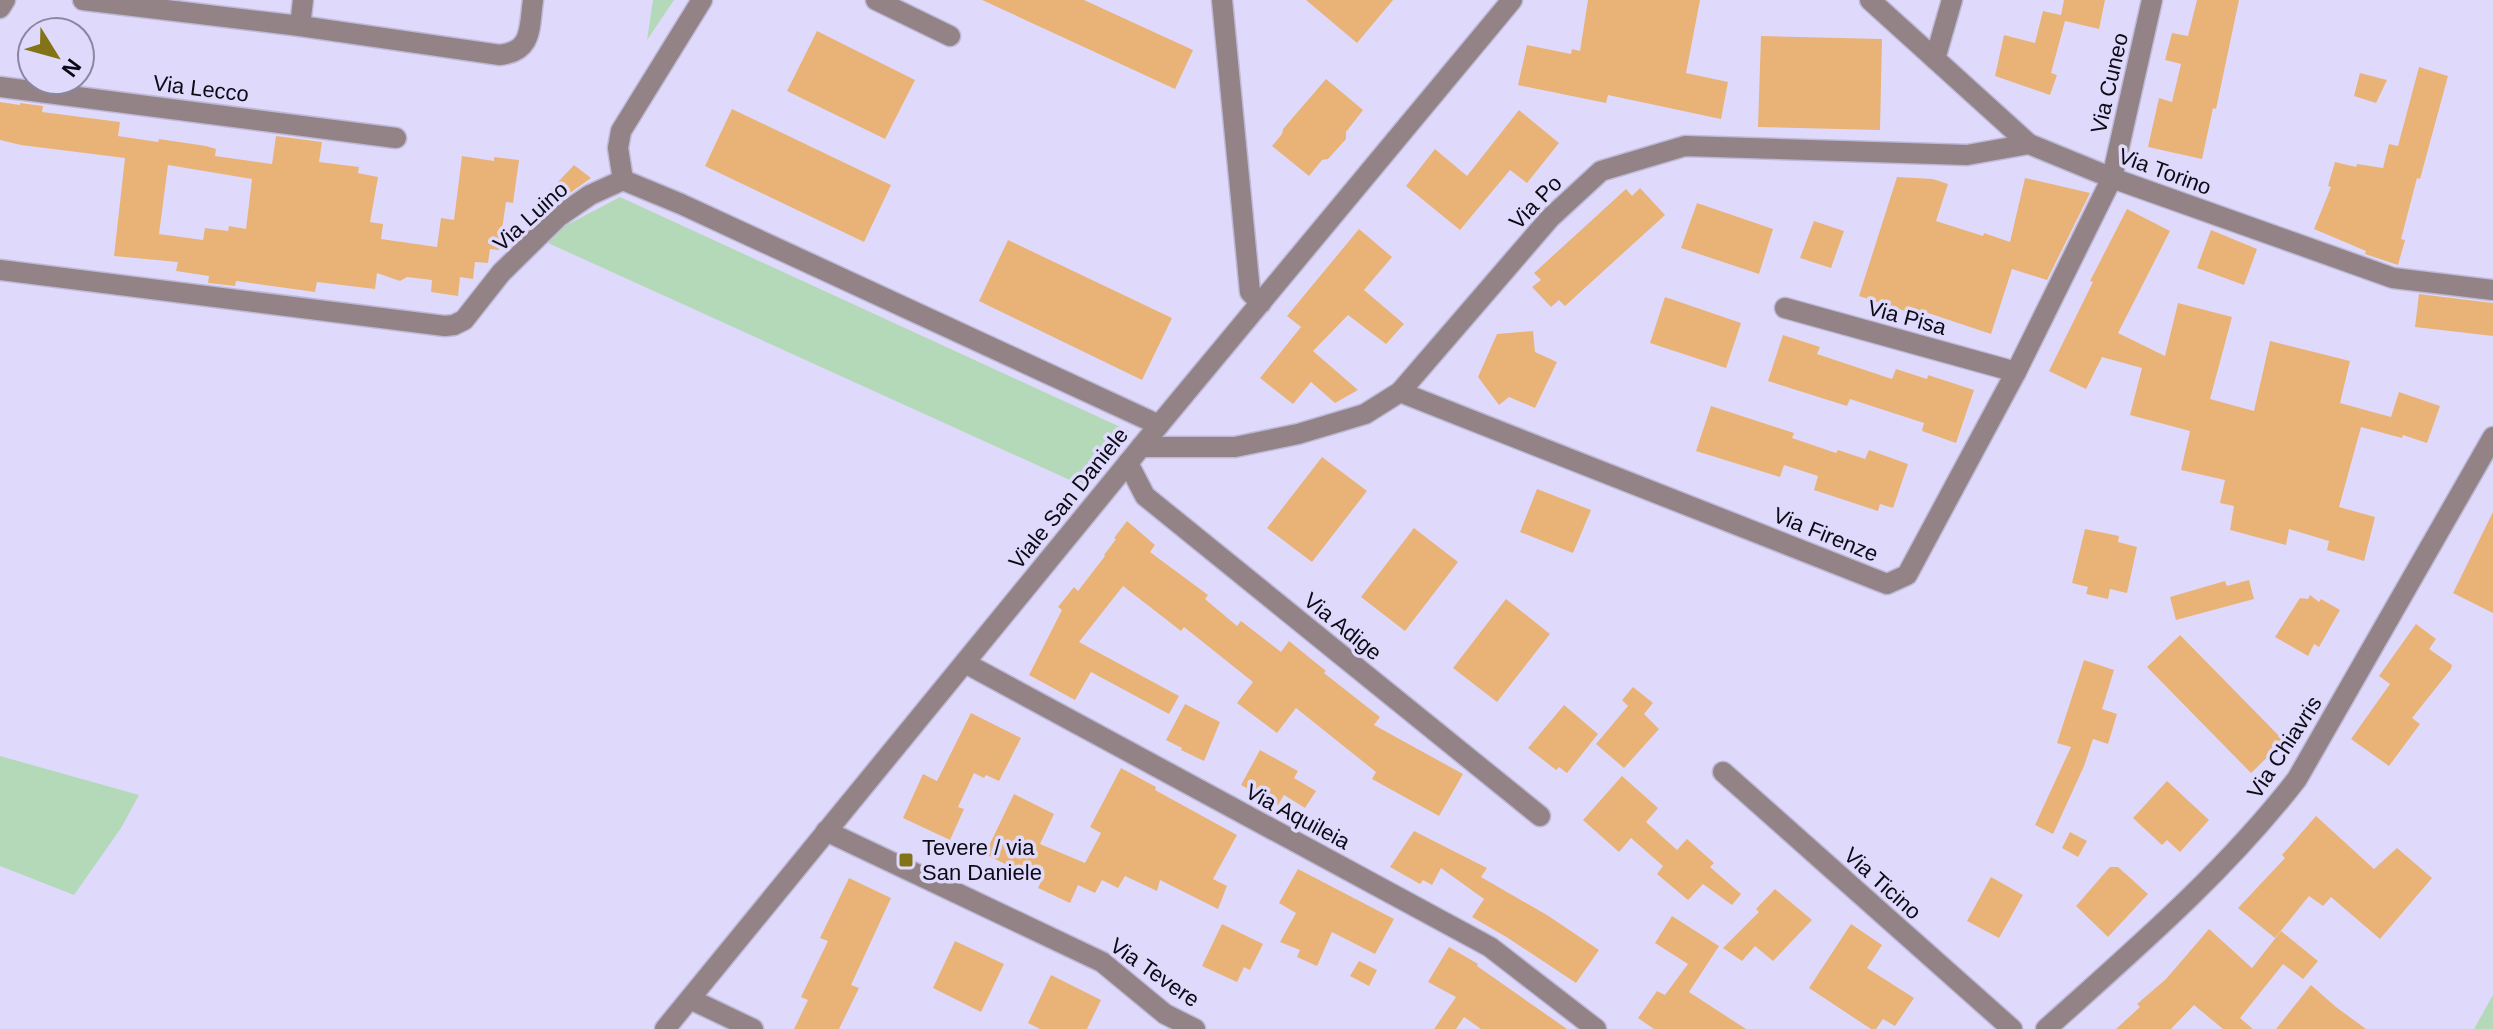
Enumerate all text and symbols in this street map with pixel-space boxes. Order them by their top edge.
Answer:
north arrow [16,16,96,96]
street label: Via Cuneo [2086,30,2133,136]
text: N [57,54,86,82]
street label: Via Lecco [152,70,250,107]
street label: Via Torino [2115,143,2215,200]
street label: Via Po [1504,170,1567,234]
street label: Via Luino [488,177,573,256]
street label: Via Pisa [1865,295,1950,340]
street label: Viale San Daniele [1004,423,1133,574]
street label: Via Firenze [1770,502,1882,567]
street label: Via Adige [1299,588,1387,665]
street label: Via Chiavris [2242,691,2327,803]
street label: Via Aquileia [1241,779,1355,855]
place label: Tevere / via San Daniele [922,835,1042,885]
street label: Via Ticino [1839,842,1926,924]
marker: Tevere / via San Daniele [897,851,915,869]
street label: Via Tevere [1105,933,1204,1012]

